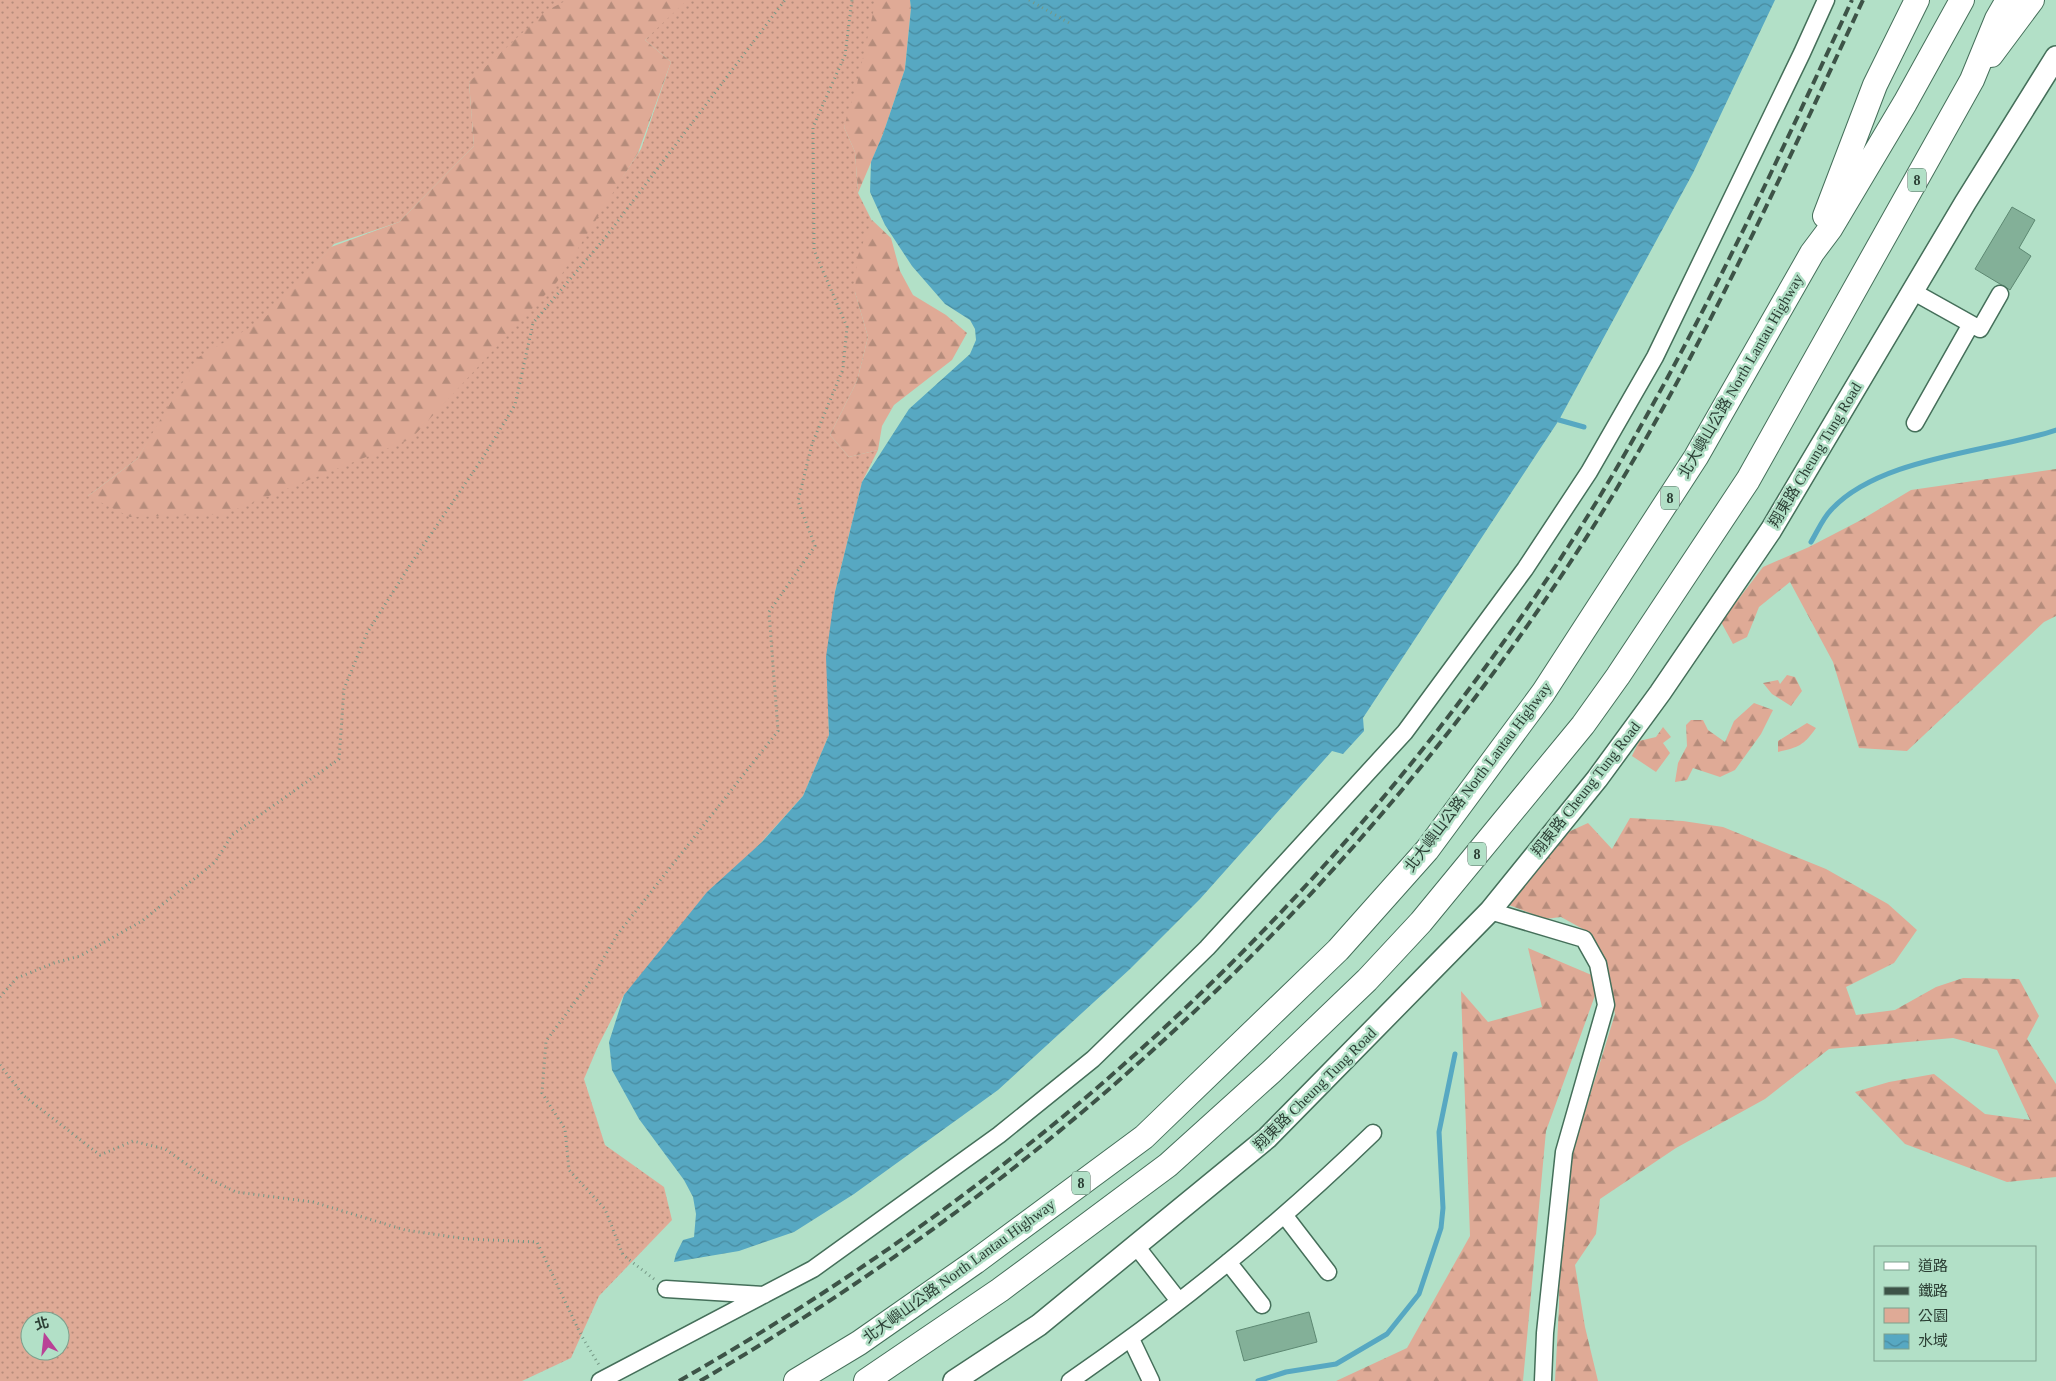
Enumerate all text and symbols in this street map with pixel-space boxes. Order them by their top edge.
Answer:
road number: 8 [1908,168,1926,192]
street label: 北大嶼山公路 North Lantau Highway [1675,270,1806,481]
street label: 翔東路 Cheung Tung Road [1766,380,1865,530]
road number: 8 [1661,486,1679,509]
street label: 北大嶼山公路 North Lantau Highway [1401,678,1555,875]
street label: 翔東路 Cheung Tung Road [1529,719,1644,859]
road number: 8 [1468,842,1486,866]
street label: 翔東路 Cheung Tung Road [1251,1025,1379,1153]
road number: 8 [1072,1172,1090,1194]
street label: 北大嶼山公路 North Lantau Highway [860,1195,1058,1346]
legend [1874,1246,2036,1361]
text: 道路 [1918,1258,1948,1274]
text: 鐵路 [1918,1283,1948,1299]
text: 公園 [1918,1308,1948,1324]
north arrow [20,1311,70,1361]
text: 北 [33,1315,50,1333]
text: 水域 [1918,1333,1948,1349]

